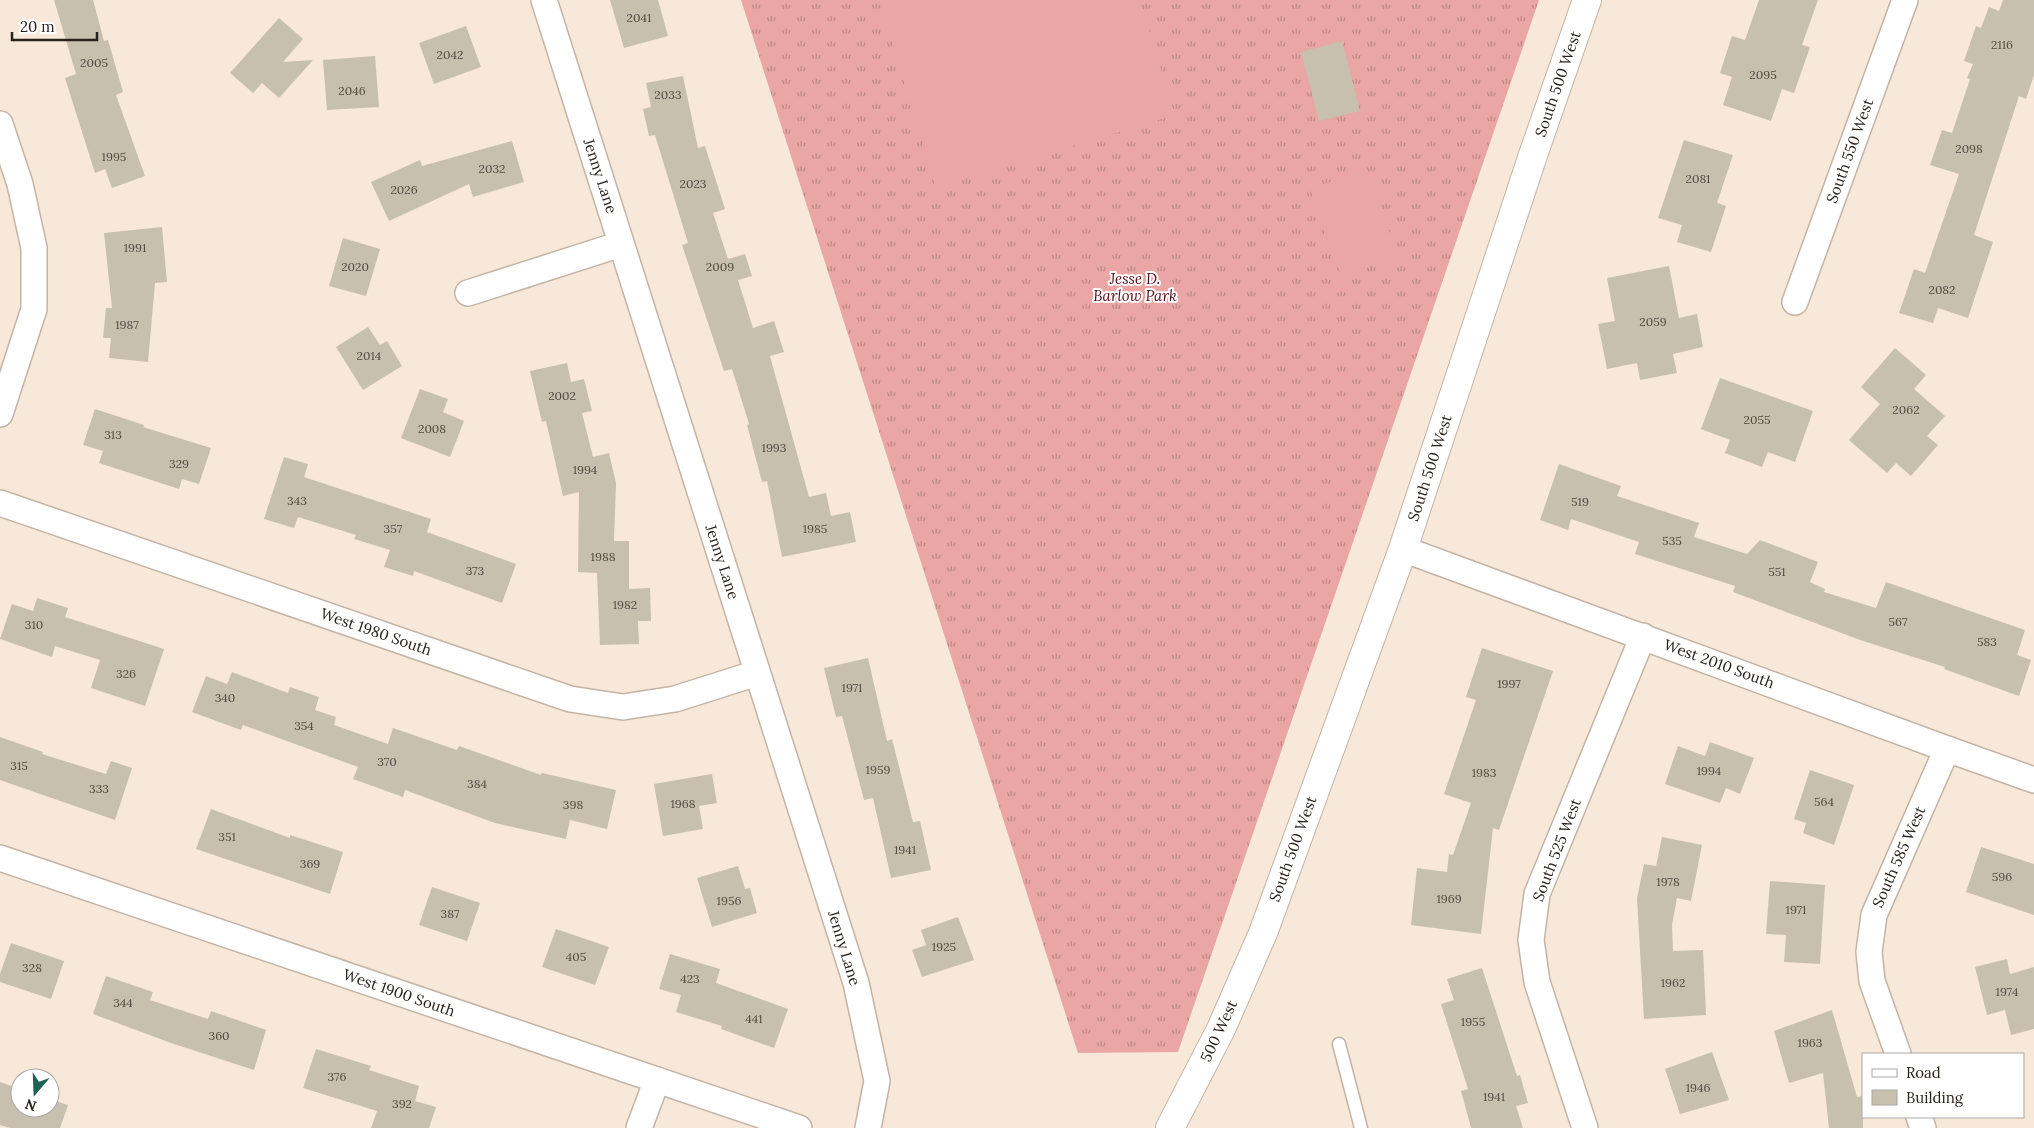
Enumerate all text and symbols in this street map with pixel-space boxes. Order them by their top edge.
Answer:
scale bar [12,10,98,42]
house number: 2041 [627,10,651,25]
text: 20 m [20,17,55,36]
street label: South 500 West [1530,28,1585,139]
house number: 2116 [1991,37,2013,52]
house number: 2042 [437,47,463,62]
house number: 2005 [80,55,108,70]
house number: 2095 [1749,67,1777,82]
house number: 2046 [338,83,366,98]
house number: 2033 [654,87,682,102]
street label: South 550 West [1822,96,1877,206]
street label: Jenny Lane [579,135,621,216]
house number: 2098 [1955,141,1983,156]
house number: 1995 [102,149,126,164]
house number: 2032 [478,161,506,176]
house number: 2081 [1685,171,1711,186]
house number: 2023 [680,176,707,191]
house number: 2026 [390,182,418,197]
house number: 1991 [124,240,146,255]
house number: 2020 [341,259,369,274]
house number: 2009 [706,259,734,274]
park label: Jesse D. Barlow Park [1093,269,1177,305]
house number: 2082 [1928,282,1956,297]
house number: 2059 [1639,314,1667,329]
house number: 1987 [115,317,139,332]
house number: 2014 [357,348,382,363]
house number: 2002 [548,388,576,403]
house number: 2062 [1892,402,1920,417]
street label: South 500 West [1403,412,1456,524]
house number: 2055 [1744,412,1770,427]
house number: 2008 [418,421,446,436]
house number: 313 [104,427,122,442]
house number: 1993 [762,440,787,455]
house number: 329 [169,456,189,471]
house number: 1994 [573,462,598,477]
house number: 343 [287,493,307,508]
house number: 519 [1571,494,1589,509]
house number: 357 [384,521,403,536]
street label: Jenny Lane [701,521,743,602]
house number: 1985 [803,521,827,536]
house number: 535 [1662,533,1682,548]
house number: 1988 [591,549,616,564]
house number: 373 [466,563,485,578]
house number: 551 [1768,564,1786,579]
house number: 1982 [613,597,637,612]
street label: West 1980 South [318,604,434,659]
house number: 567 [1889,614,1908,629]
house number: 310 [25,617,43,632]
house number: 583 [1977,634,1997,649]
street label: West 2010 South [1661,635,1777,692]
house number: 326 [116,666,136,681]
house number: 1997 [1497,676,1521,691]
house number: 1971 [842,680,862,695]
house number: 340 [215,690,235,705]
house number: 354 [294,718,314,733]
house number: 370 [377,754,397,769]
house number: 315 [10,758,28,773]
house number: 1959 [866,762,890,777]
house number: 1994 [1697,763,1722,778]
house number: 1983 [1472,765,1497,780]
house number: 384 [467,776,487,791]
house number: 333 [89,781,109,796]
street label: South 500 West [1265,793,1320,904]
house number: 564 [1814,794,1834,809]
house number: 1968 [671,796,696,811]
street label: South 525 West [1528,796,1585,904]
house number: 398 [563,797,583,812]
street label: South 585 West [1868,803,1929,910]
house number: 351 [218,829,236,844]
house number: 1941 [894,842,916,857]
house number: 369 [300,856,320,871]
house number: 596 [1992,869,2012,884]
house number: 1978 [1656,874,1680,889]
house number: 1969 [1436,891,1462,906]
house number: 1956 [717,893,741,908]
house number: 1971 [1786,902,1806,917]
house number: 387 [441,906,460,921]
street label: Jenny Lane [824,907,865,988]
house number: 1925 [932,939,956,954]
house number: 405 [566,949,586,964]
house number: 328 [22,960,42,975]
street label: West 1900 South [341,965,458,1021]
house number: 423 [680,971,700,986]
house number: 1962 [1661,975,1685,990]
house number: 1974 [1996,984,2019,999]
house number: 344 [113,995,133,1010]
street label: 500 West [1196,997,1241,1065]
house number: 441 [745,1011,763,1026]
house number: 1955 [1461,1014,1485,1029]
house number: 360 [208,1028,230,1043]
house number: 1963 [1798,1035,1823,1050]
legend [1862,1053,2024,1118]
text: Road [1906,1063,1941,1082]
north arrow [10,1068,60,1118]
house number: 376 [328,1069,346,1084]
house number: 1946 [1686,1080,1710,1095]
text: Building [1906,1088,1964,1107]
house number: 1941 [1483,1089,1505,1104]
text: N [23,1095,39,1116]
house number: 392 [392,1096,412,1111]

